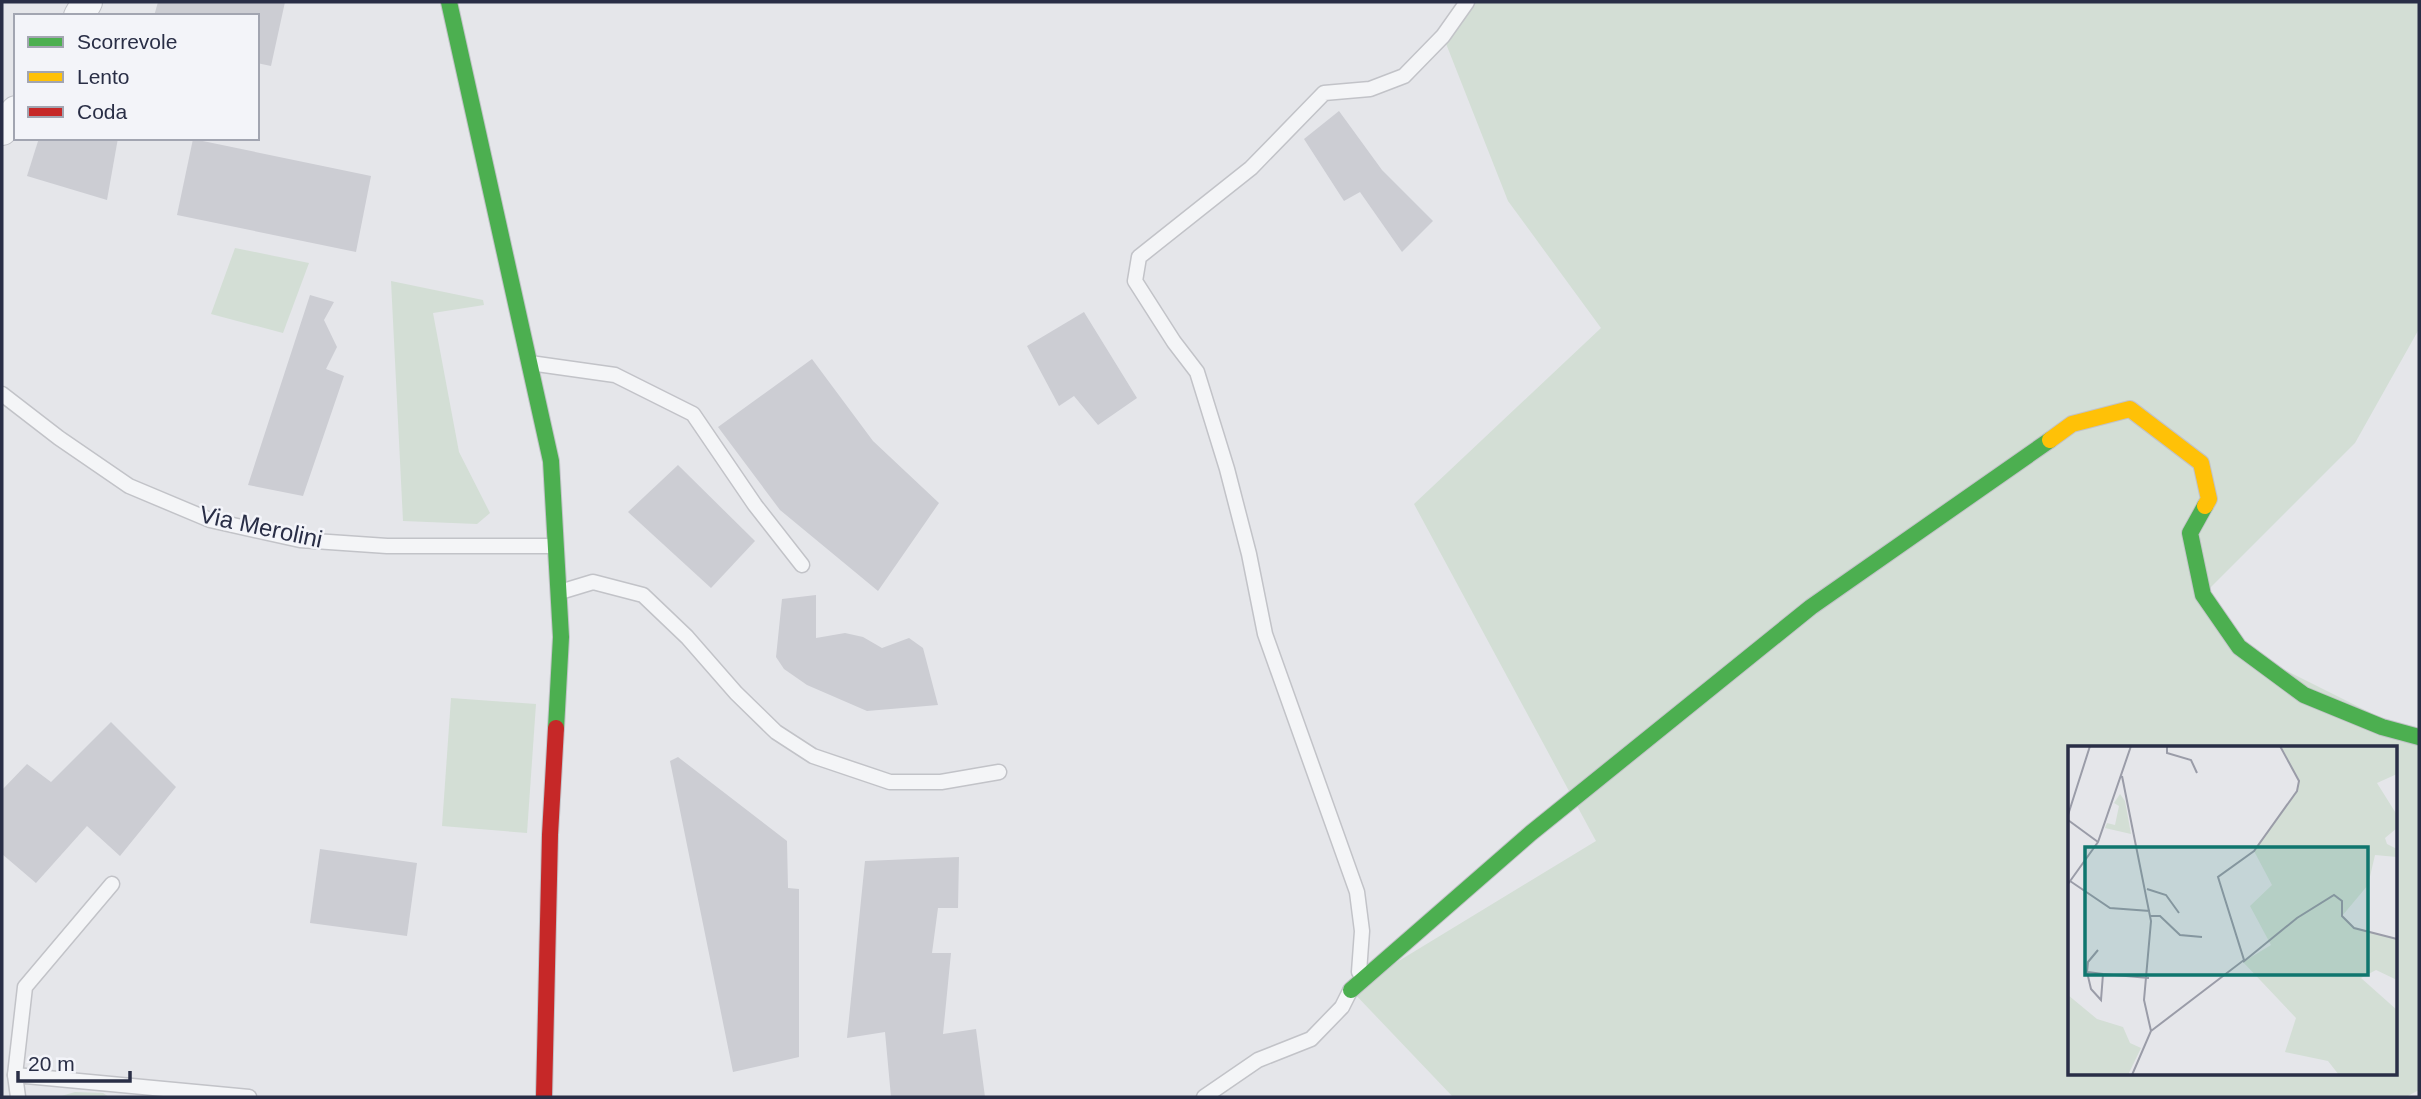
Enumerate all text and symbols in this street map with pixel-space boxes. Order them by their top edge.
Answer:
legend [14,14,259,140]
text: Scorrevole [77,30,177,53]
text: Lento [77,65,130,88]
text: Coda [77,100,128,123]
street label: Via Merolini [197,500,325,553]
inset map [2068,746,2396,1074]
scale bar [18,1040,130,1084]
text: 20 m [28,1052,75,1075]

